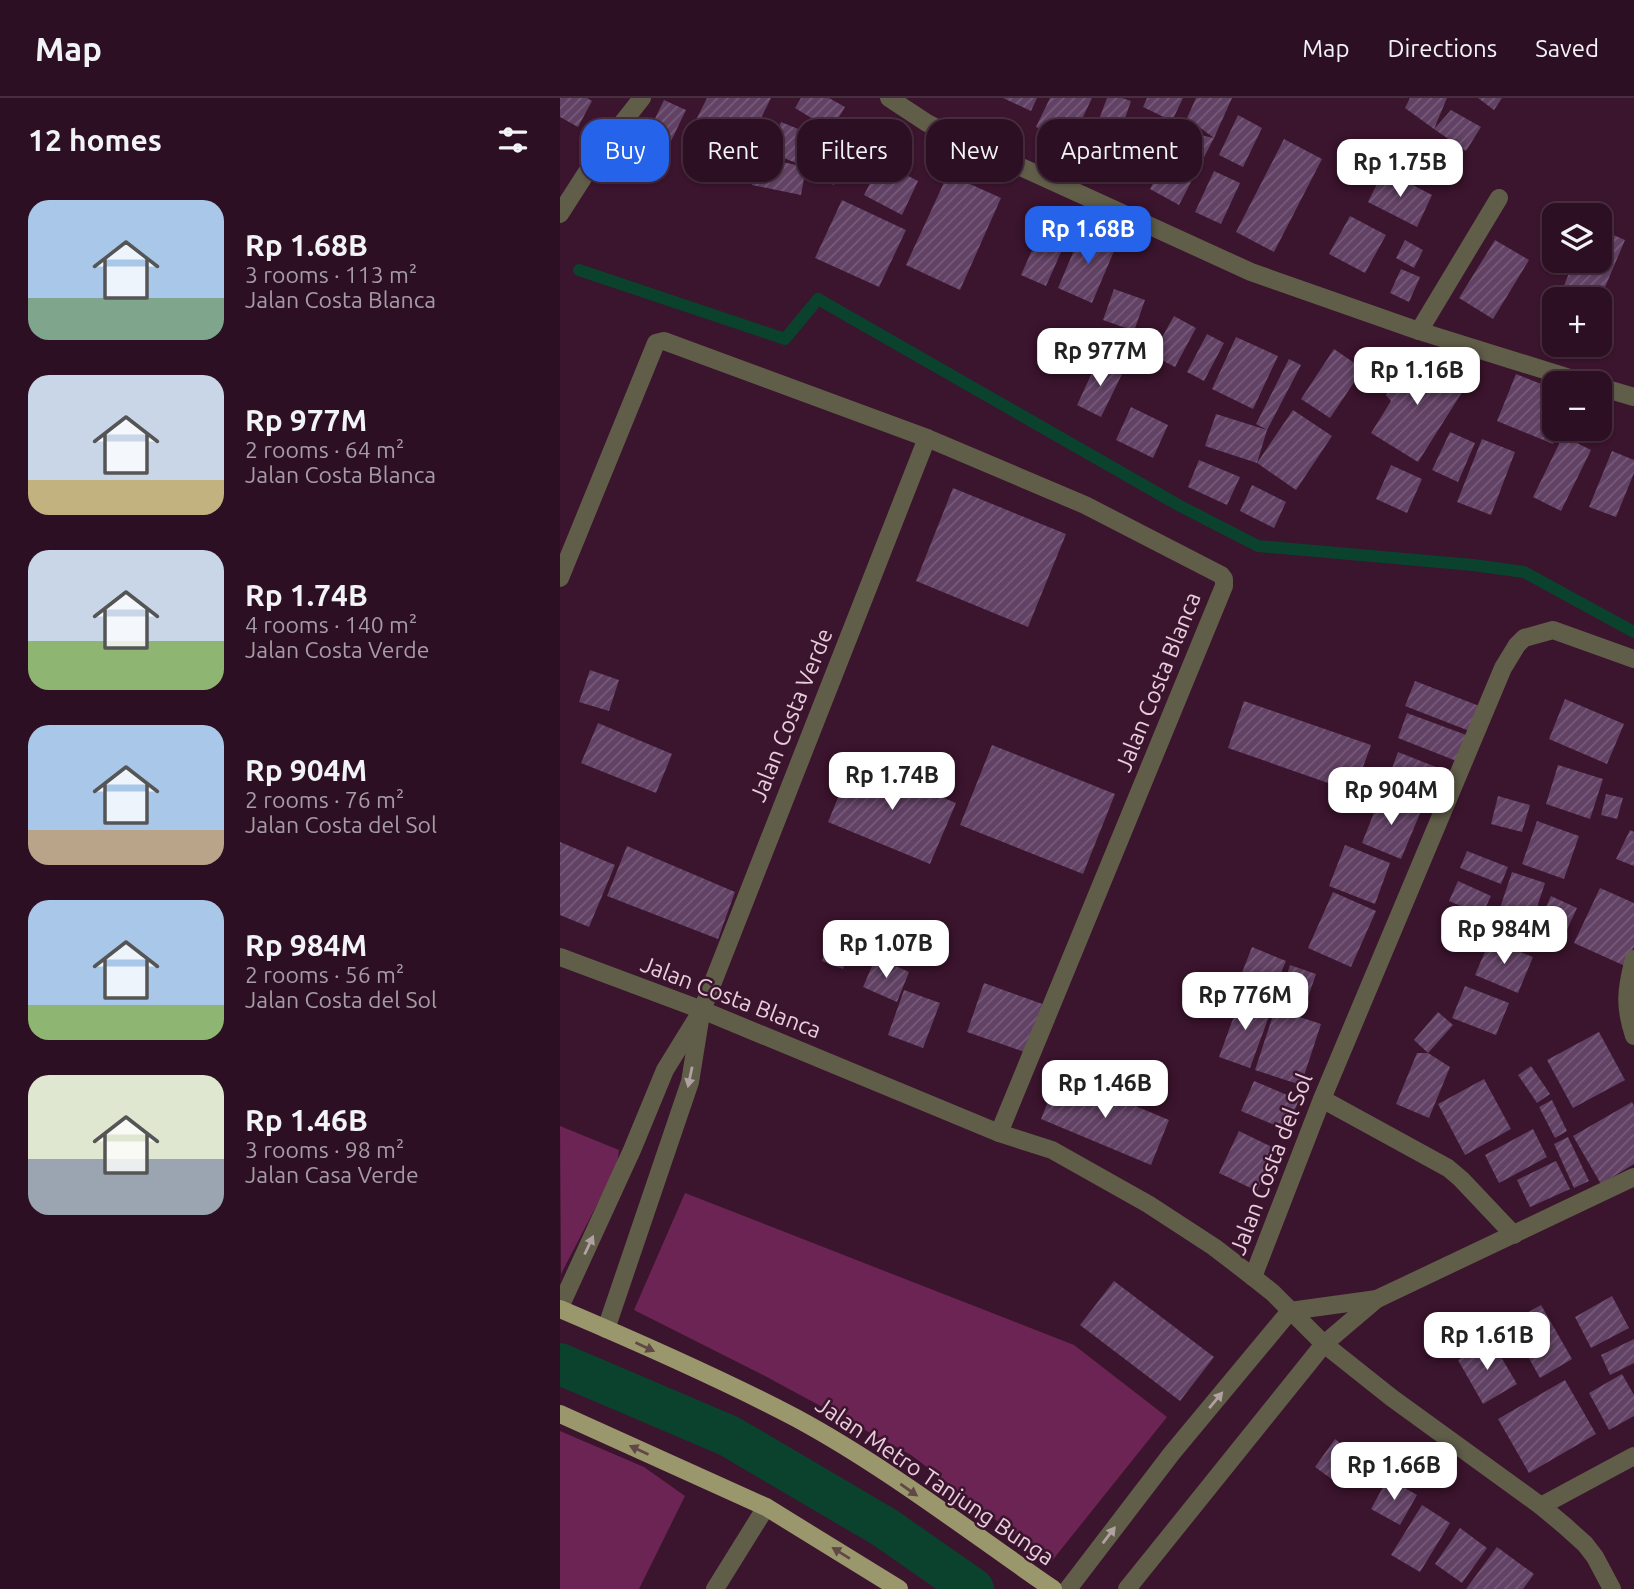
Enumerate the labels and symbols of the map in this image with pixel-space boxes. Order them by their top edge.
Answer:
pin: Rp 1.75B [1328,140,1472,199]
pin: Rp 1.68B [1016,206,1160,266]
pin: Rp 977M [1035,328,1165,388]
pin: Rp 1.16B [1345,348,1489,407]
street label: Jalan Costa Blanca [1110,589,1205,775]
street label: Jalan Costa Verde [744,625,837,805]
pin: Rp 1.74B [820,752,964,812]
pin: Rp 904M [1326,768,1456,827]
pin: Rp 984M [1439,906,1569,966]
pin: Rp 1.07B [814,920,958,980]
street label: Jalan Costa Blanca [637,951,825,1042]
pin: Rp 776M [1180,972,1310,1032]
pin: Rp 1.46B [1033,1060,1177,1120]
one-way arrow [685,1066,696,1088]
street label: Jalan Costa del Sol [1224,1070,1317,1258]
one-way arrow [583,1235,594,1255]
pin: Rp 1.61B [1415,1312,1559,1372]
one-way arrow [635,1341,655,1352]
street label: Jalan Metro Tanjung Bunga [812,1391,1059,1570]
one-way arrow [1208,1392,1223,1409]
pin: Rp 1.66B [1322,1442,1466,1502]
one-way arrow [629,1444,649,1456]
one-way arrow [900,1483,918,1497]
one-way arrow [1102,1526,1116,1544]
one-way arrow [832,1547,851,1560]

